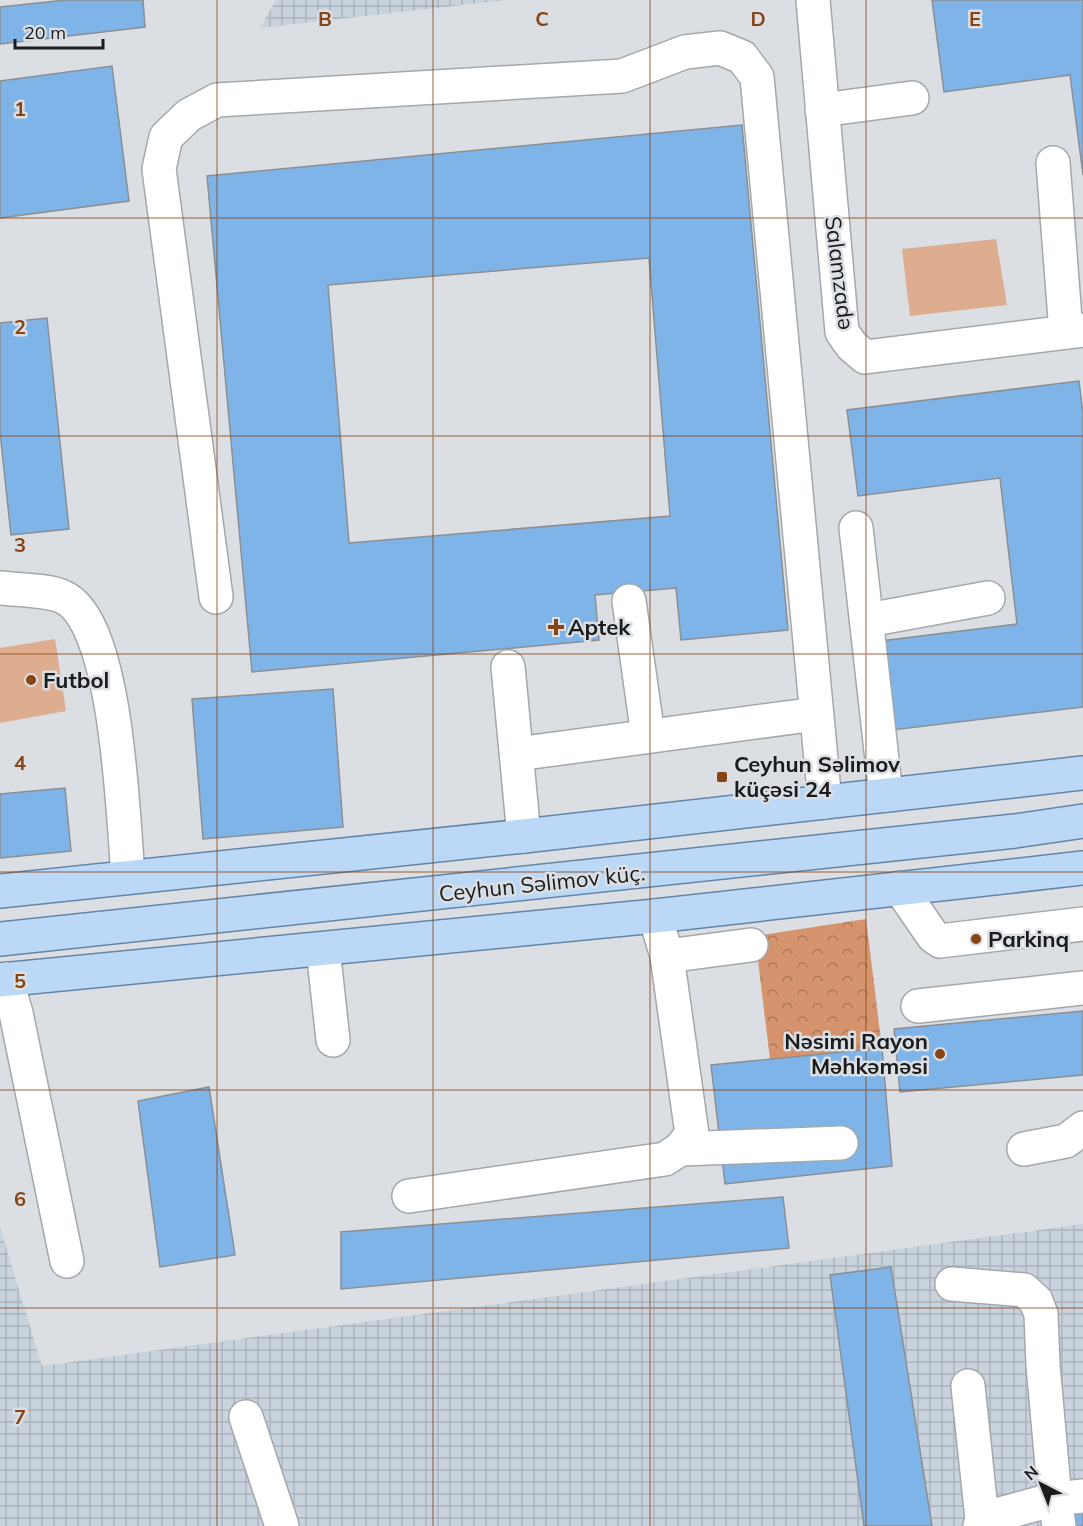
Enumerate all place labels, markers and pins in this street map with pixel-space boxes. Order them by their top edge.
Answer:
place label: Aptek [568,613,631,641]
marker: Aptek [549,620,563,634]
place label: Futbol [43,666,109,694]
marker: Futbol [24,673,38,687]
place label: Ceyhun Səlimov küçəsi 24 [734,750,900,803]
marker: Ceyhun Səlimov küçəsi 24 [715,770,729,784]
place label: Parkinq [988,925,1069,953]
marker: Parkinq [969,932,983,946]
place label: Nəsimi Rayon Məhkəməsi [784,1027,928,1080]
marker: Nəsimi Rayon Məhkəməsi [933,1047,947,1061]

